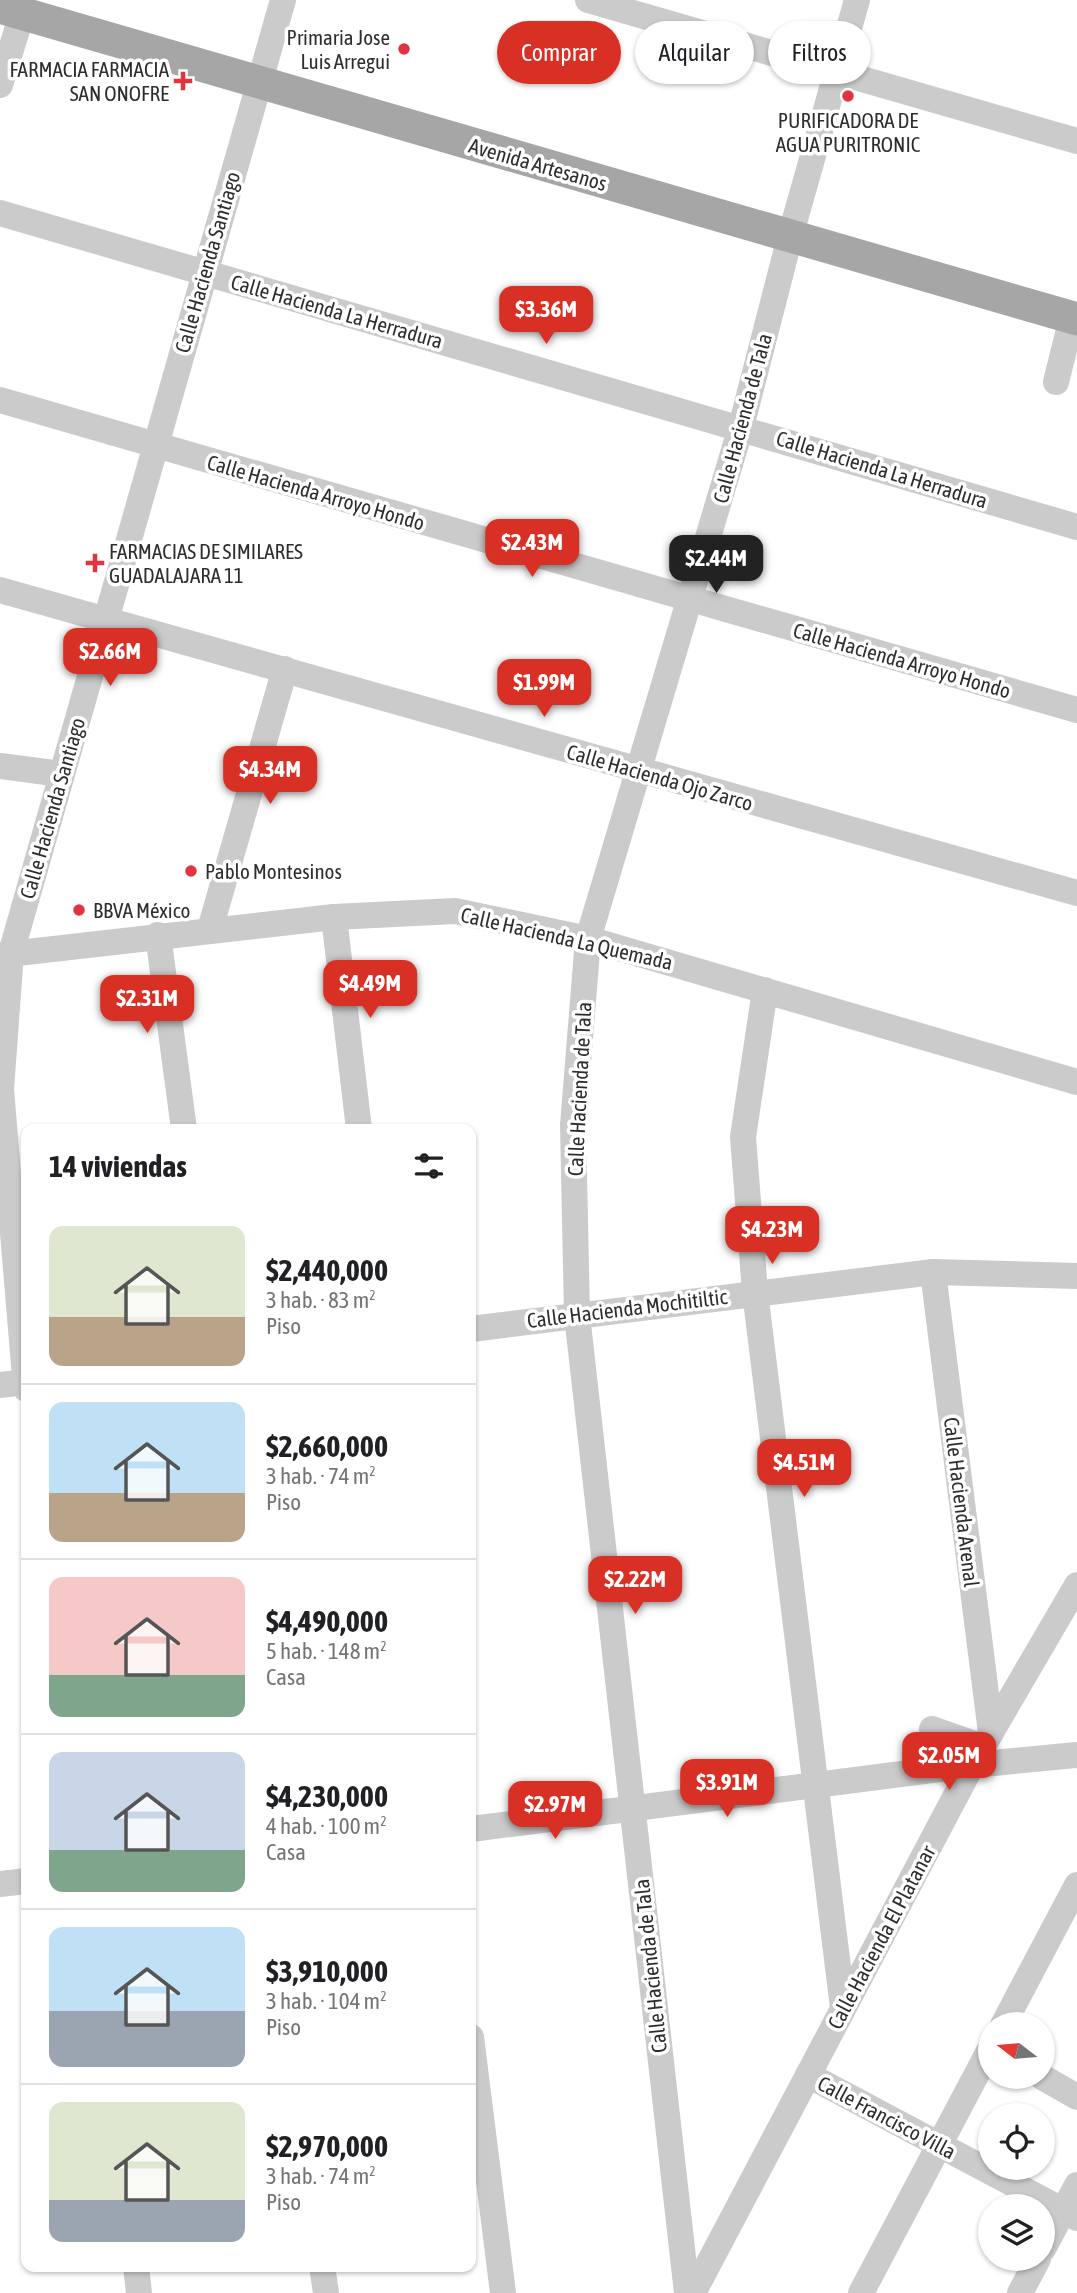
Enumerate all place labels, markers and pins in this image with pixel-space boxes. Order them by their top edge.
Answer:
place label: Primaria Jose Luis Arregui [287,25,390,73]
marker: Primaria Jose Luis Arregui [396,41,412,57]
place label: FARMACIA FARMACIA SAN ONOFRE [10,57,170,105]
marker: FARMACIA FARMACIA SAN ONOFRE [175,73,191,89]
marker: PURIFICADORA DE AGUA PURITRONIC [840,88,856,104]
place label: PURIFICADORA DE AGUA PURITRONIC [776,108,921,156]
pin: $3.36M [489,286,603,346]
pin: $2.43M [475,520,589,579]
pin: $2.44M [659,536,773,595]
place label: FARMACIAS DE SIMILARES GUADALAJARA 11 [109,539,303,587]
marker: FARMACIAS DE SIMILARES GUADALAJARA 11 [87,555,103,571]
pin: $2.66M [53,628,167,688]
pin: $1.99M [487,660,601,719]
pin: $4.34M [213,746,327,806]
place label: Pablo Montesinos [205,859,342,883]
marker: Pablo Montesinos [183,863,199,879]
place label: BBVA México [93,898,190,922]
marker: BBVA México [71,902,87,918]
pin: $4.49M [313,960,427,1020]
pin: $2.31M [90,976,204,1035]
pin: $4.23M [715,1206,829,1266]
pin: $4.51M [747,1440,861,1499]
pin: $2.22M [578,1556,692,1616]
pin: $2.05M [892,1732,1006,1792]
pin: $3.91M [670,1759,784,1819]
pin: $2.97M [498,1782,612,1841]

